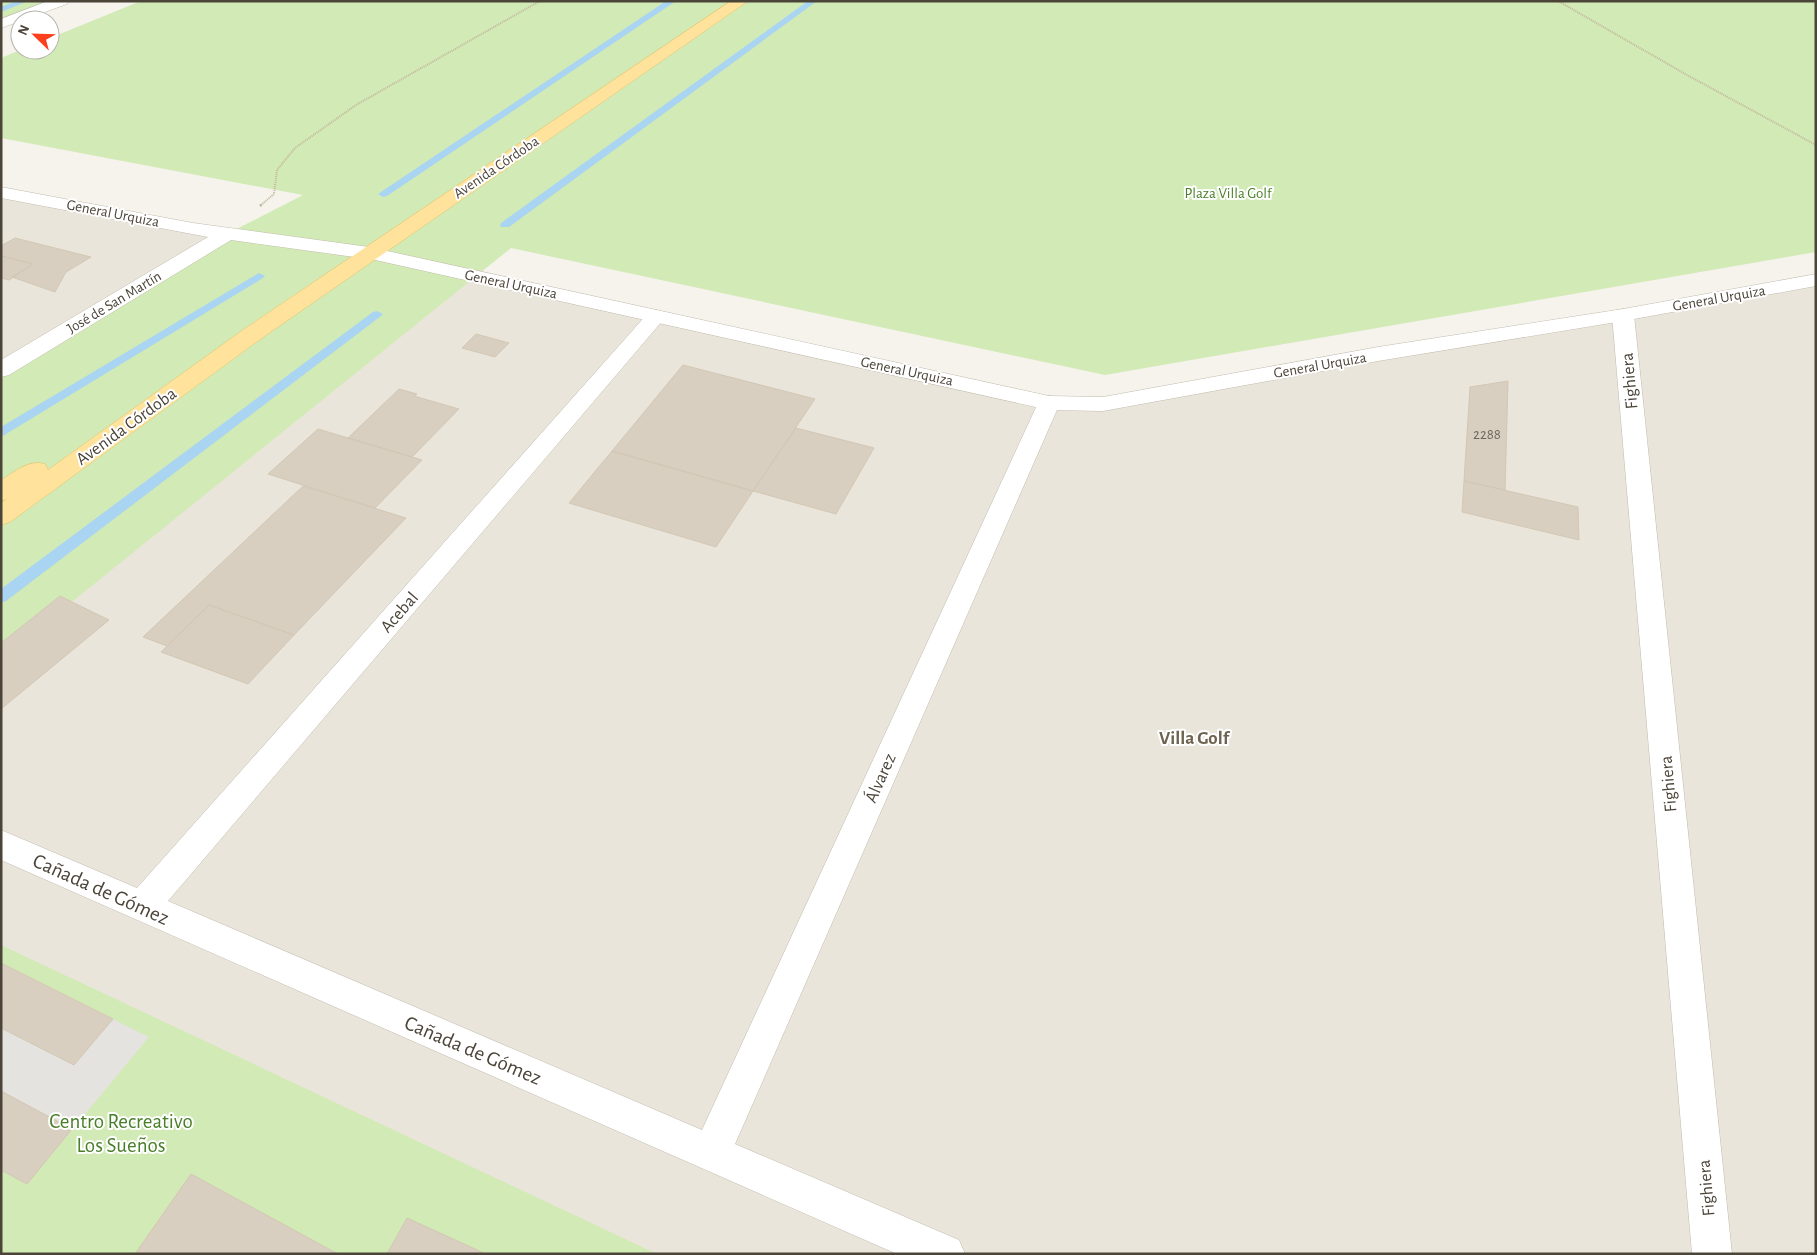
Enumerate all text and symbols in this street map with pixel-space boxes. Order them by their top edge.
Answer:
north arrow [10,10,60,60]
text: N [16,23,32,38]
street label: Avenida Córdoba [451,133,542,201]
park label: Plaza Villa Golf [1184,186,1273,201]
street label: General Urquiza [65,197,161,230]
street label: General Urquiza [463,267,559,302]
street label: José de San Martín [65,268,164,336]
street label: General Urquiza [1671,283,1767,314]
street label: General Urquiza [1272,350,1368,381]
street label: Fighiera [1619,352,1641,410]
street label: General Urquiza [859,354,955,389]
street label: Avenida Córdoba [73,385,180,469]
house number: 2288 [1473,427,1501,442]
street label: Acebal [377,589,422,636]
district label: Villa Golf [1159,729,1231,748]
street label: Álvarez [859,750,900,806]
street label: Fighiera [1658,755,1680,813]
street label: Cañada de Gómez [30,850,172,929]
street label: Cañada de Gómez [401,1012,544,1089]
park label: Centro Recreativo Los Sueños [49,1111,193,1156]
street label: Fighiera [1696,1159,1718,1217]

